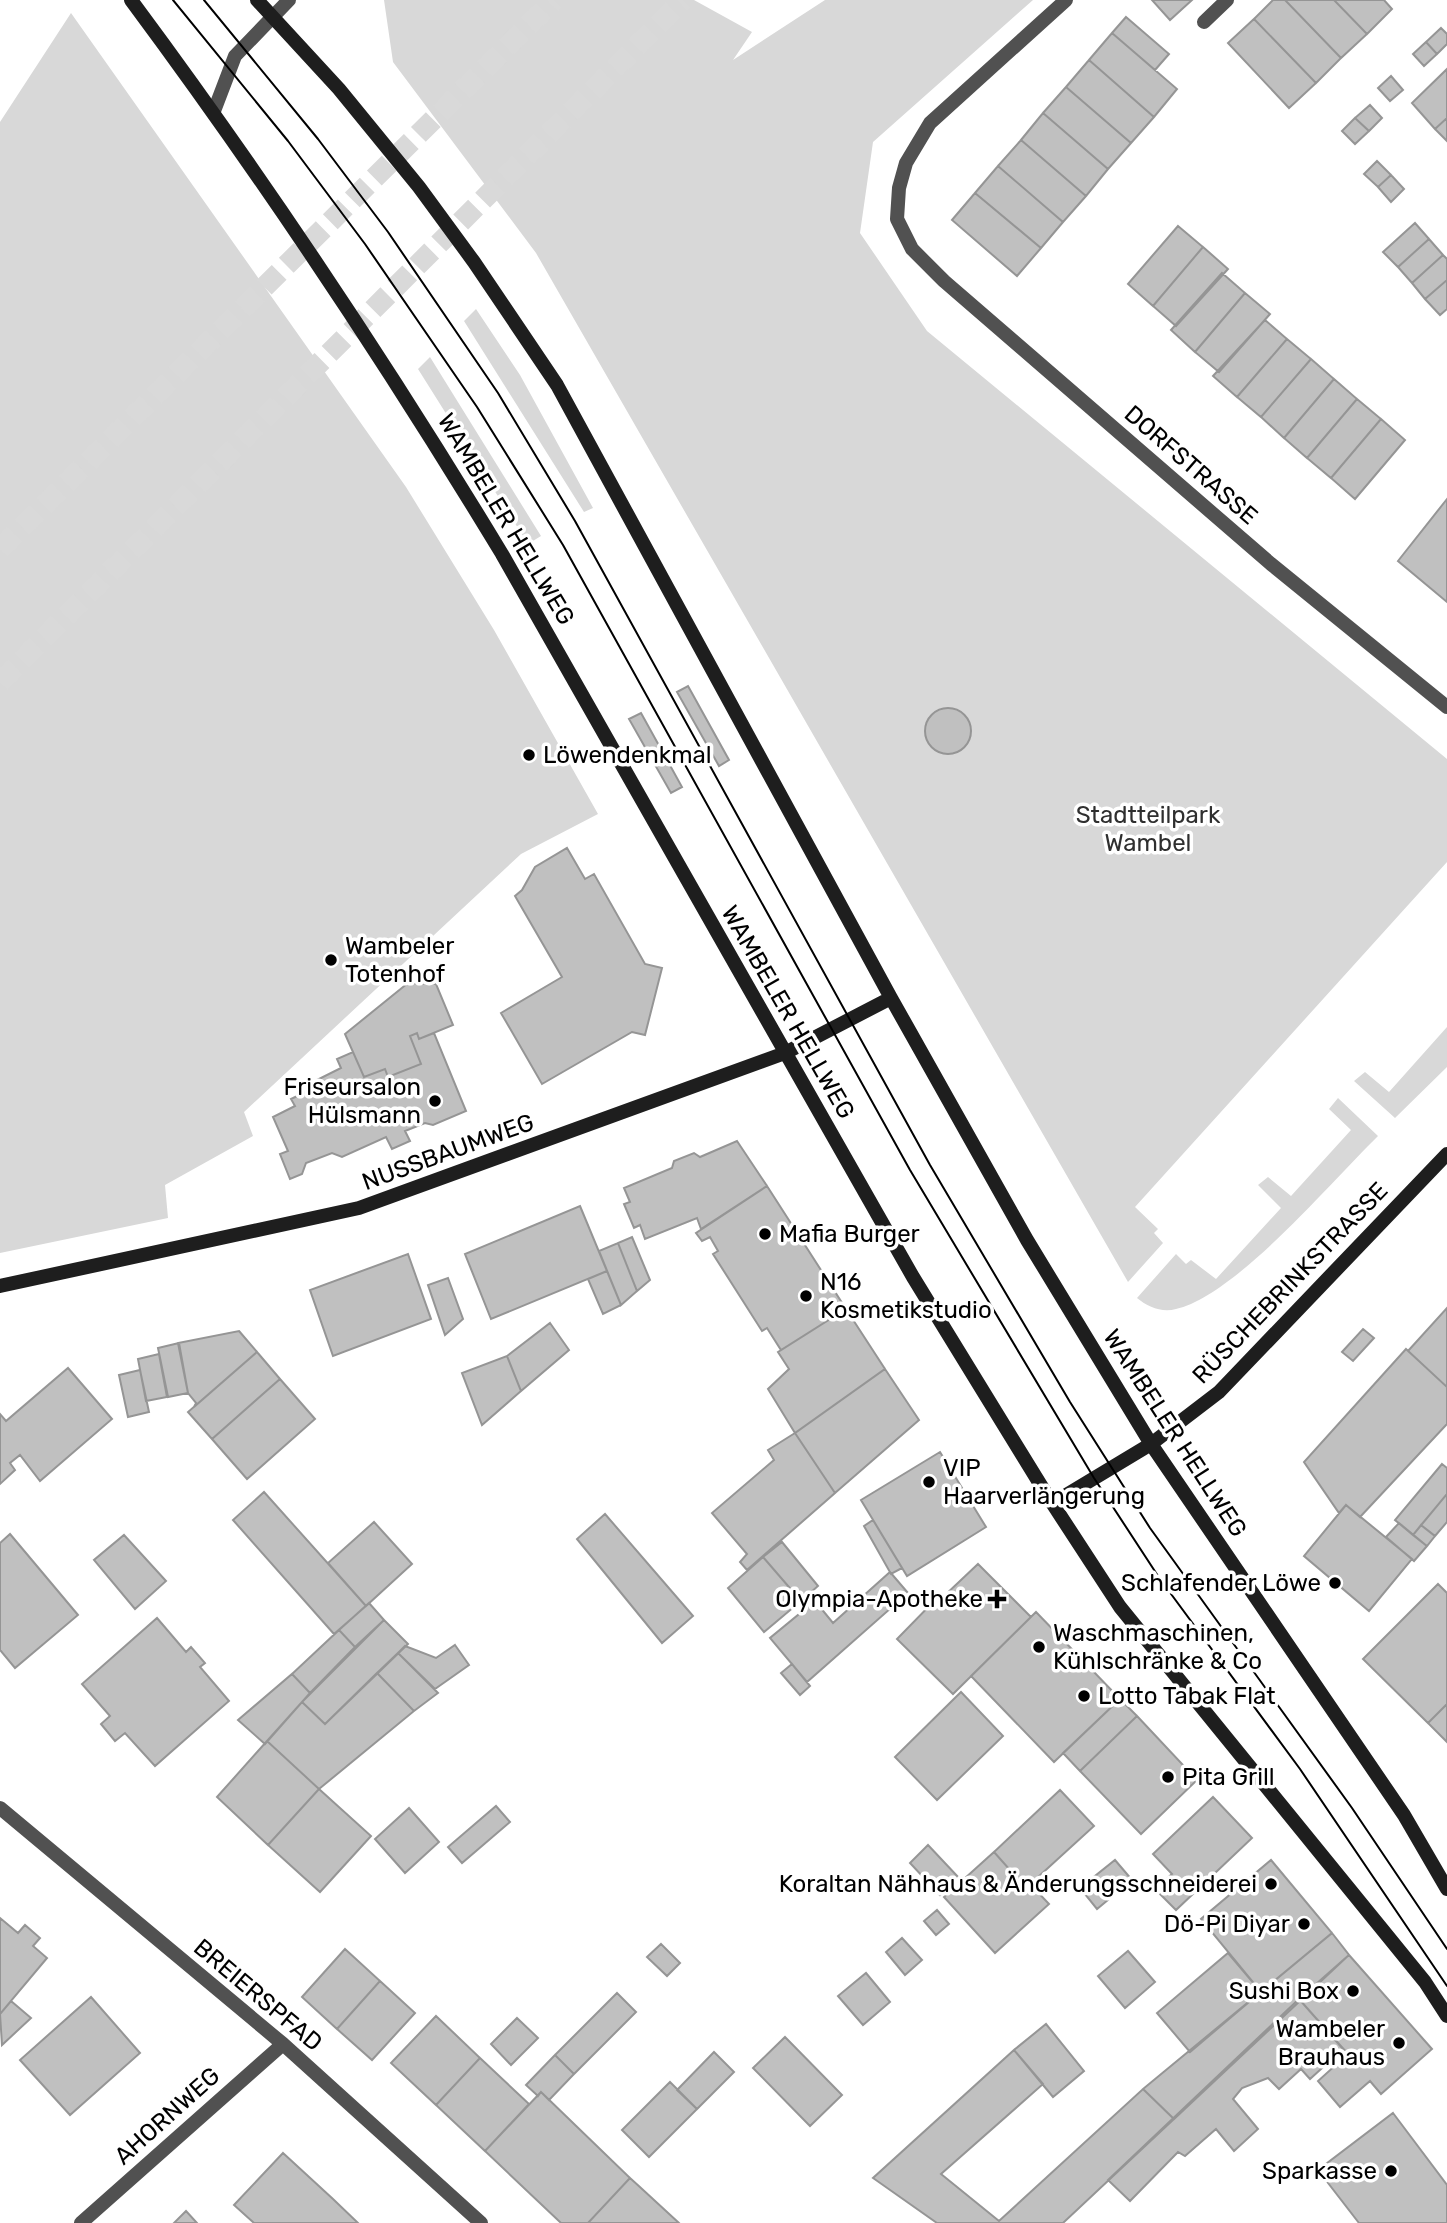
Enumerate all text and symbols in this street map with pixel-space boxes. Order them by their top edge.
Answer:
street label: DORFSTRASSE [1119,400,1263,530]
street label: WAMBELER HELLWEG [432,408,580,630]
place label: Löwendenkmal [543,741,712,769]
marker: Löwendenkmal [521,747,537,763]
park label: Stadtteilpark Wambel [1076,801,1221,857]
street label: WAMBELER HELLWEG [715,900,861,1124]
place label: Wambeler Totenhof [345,932,454,988]
marker: Wambeler Totenhof [323,952,339,968]
place label: Friseursalon Hülsmann [284,1073,421,1129]
marker: Friseursalon Hülsmann [427,1093,443,1109]
street label: NUSSBAUMWEG [358,1108,538,1196]
street label: RÜSCHEBRINKSTRASSE [1187,1177,1393,1389]
place label: Mafia Burger [779,1220,920,1248]
marker: Mafia Burger [757,1226,773,1242]
place label: N16 Kosmetikstudio [820,1268,992,1324]
marker: N16 Kosmetikstudio [798,1288,814,1304]
street label: WAMBELER HELLWEG [1097,1324,1253,1542]
place label: VIP Haarverlängerung [943,1454,1145,1510]
marker: VIP Haarverlängerung [921,1474,937,1490]
place label: Schlafender Löwe [1121,1569,1321,1597]
marker: Schlafender Löwe [1327,1575,1343,1591]
place label: Olympia-Apotheke [775,1585,983,1613]
marker: Olympia-Apotheke [989,1591,1005,1607]
place label: Waschmaschinen, Kühlschränke & Co [1053,1619,1262,1675]
marker: Waschmaschinen, Kühlschränke & Co [1031,1639,1047,1655]
place label: Lotto Tabak Flat [1098,1682,1276,1710]
marker: Lotto Tabak Flat [1076,1688,1092,1704]
place label: Pita Grill [1182,1763,1275,1791]
marker: Pita Grill [1160,1769,1176,1785]
place label: Koraltan Nähhaus & Änderungsschneiderei [779,1870,1257,1898]
marker: Koraltan Nähhaus & Änderungsschneiderei [1263,1876,1279,1892]
place label: Dö-Pi Diyar [1164,1910,1290,1938]
marker: Dö-Pi Diyar [1296,1916,1312,1932]
street label: BREIERSPFAD [188,1933,328,2057]
place label: Sushi Box [1229,1977,1339,2005]
marker: Sushi Box [1345,1983,1361,1999]
place label: Wambeler Brauhaus [1276,2015,1385,2071]
marker: Wambeler Brauhaus [1391,2035,1407,2051]
street label: AHORNWEG [109,2061,225,2171]
place label: Sparkasse [1262,2157,1377,2185]
marker: Sparkasse [1383,2163,1399,2179]

